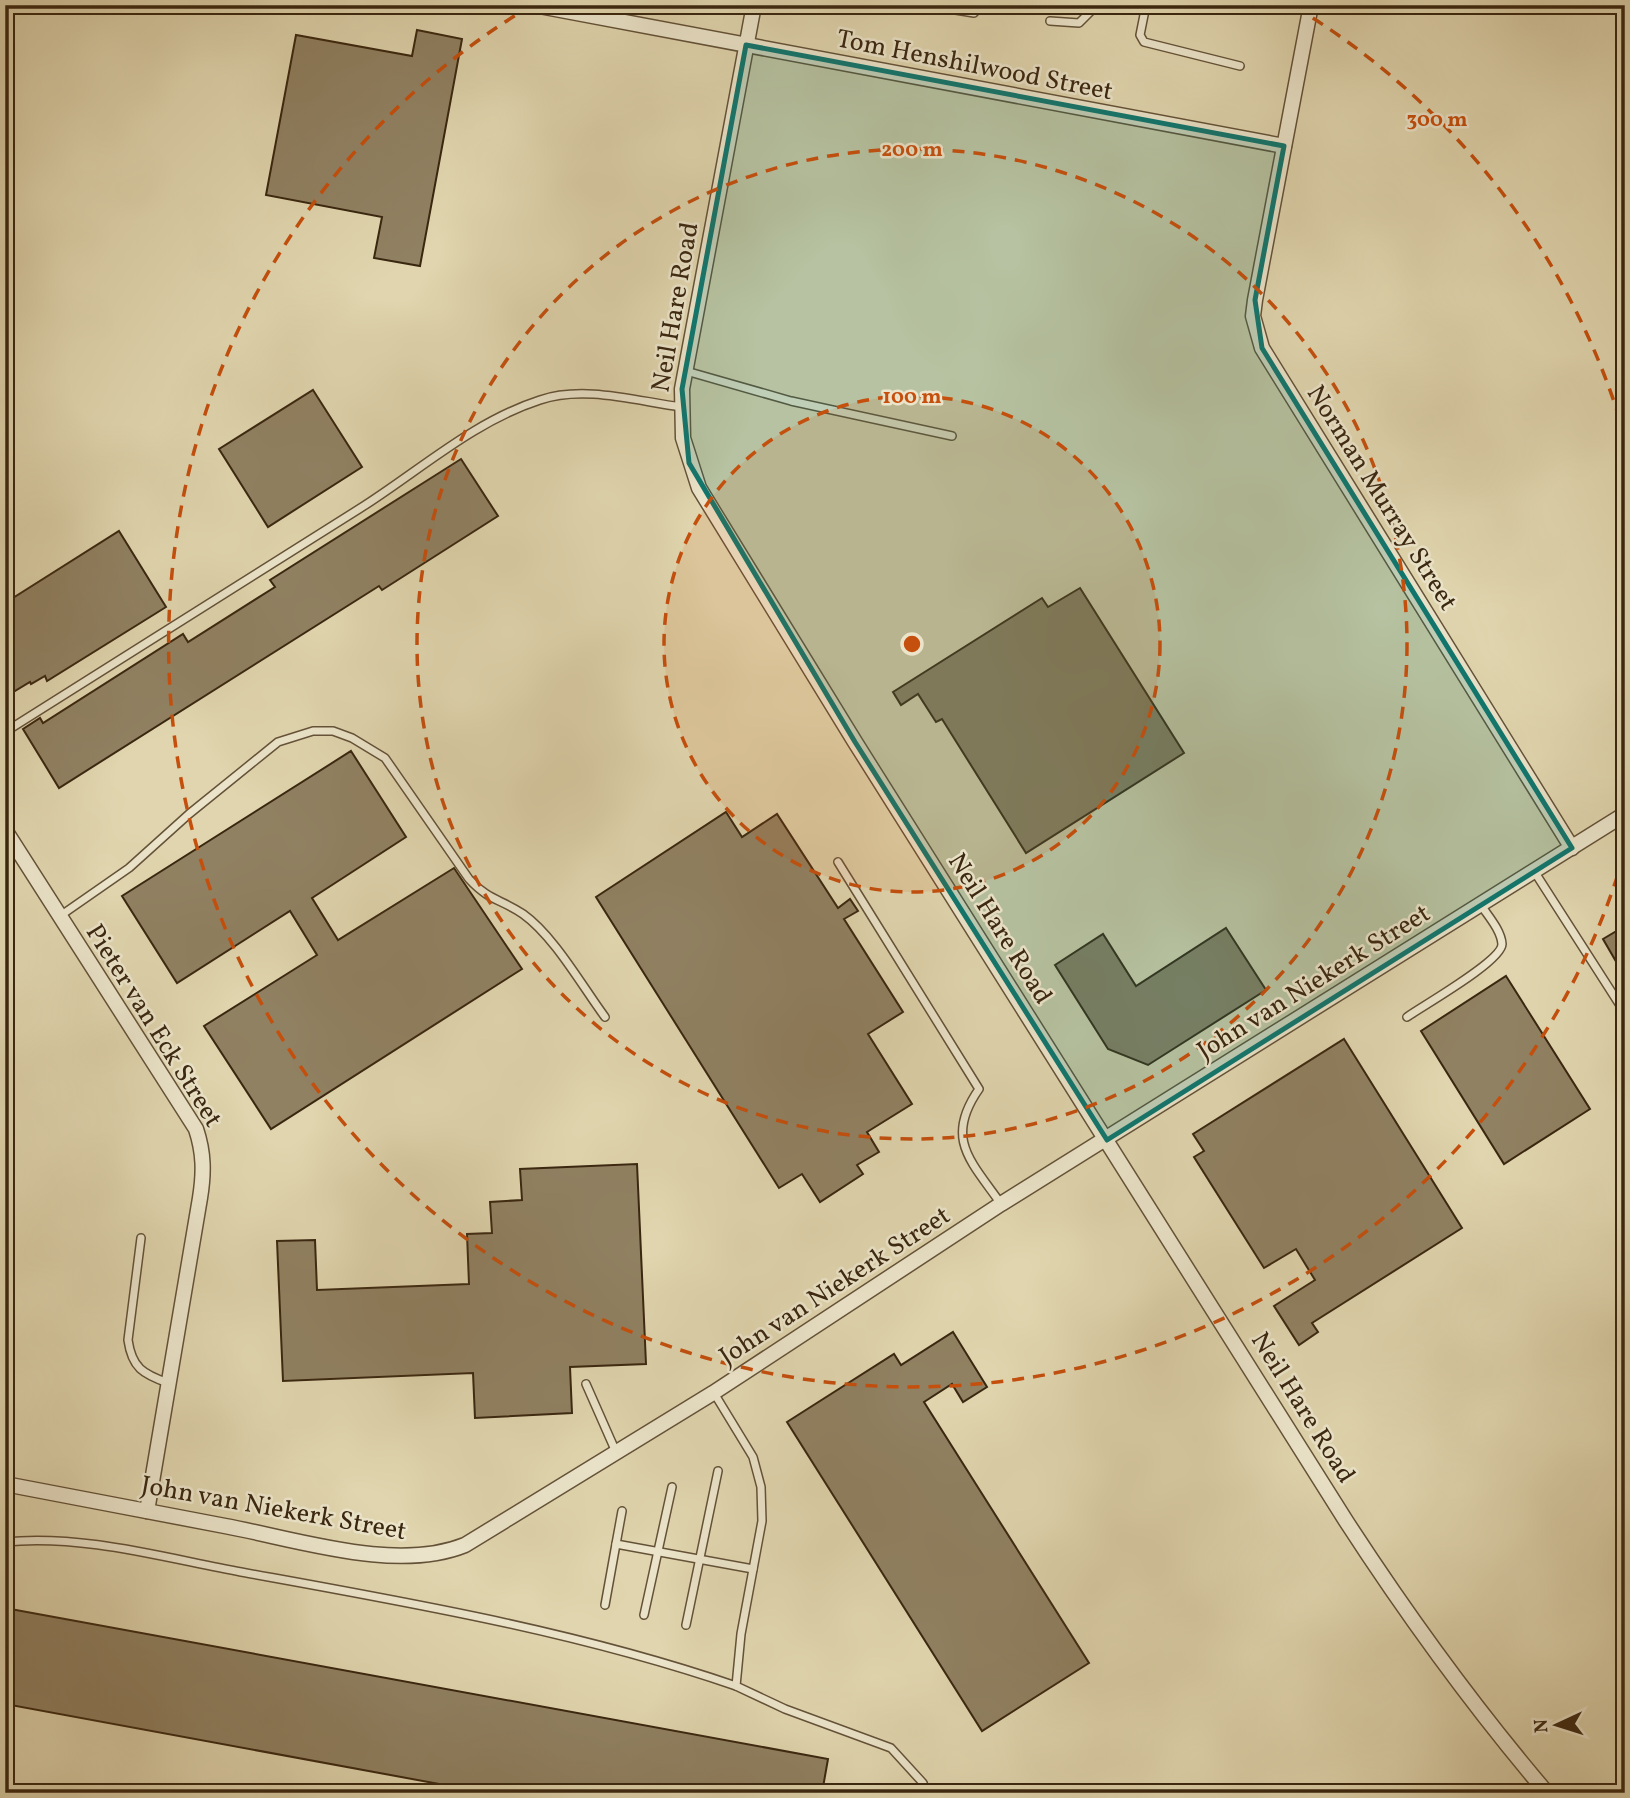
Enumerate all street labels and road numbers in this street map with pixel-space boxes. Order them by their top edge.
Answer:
street label: Tom Henshilwood Street [833,22,1116,110]
street label: Neil Hare Road [643,219,709,395]
street label: Norman Murray Street [1297,378,1465,618]
street label: Neil Hare Road [938,847,1060,1012]
street label: John van Niekerk Street [1190,896,1438,1069]
street label: Pieter van Eck Street [76,918,230,1135]
street label: John van Niekerk Street [713,1198,958,1375]
street label: Neil Hare Road [1241,1326,1363,1491]
street label: John van Niekerk Street [138,1468,409,1550]

